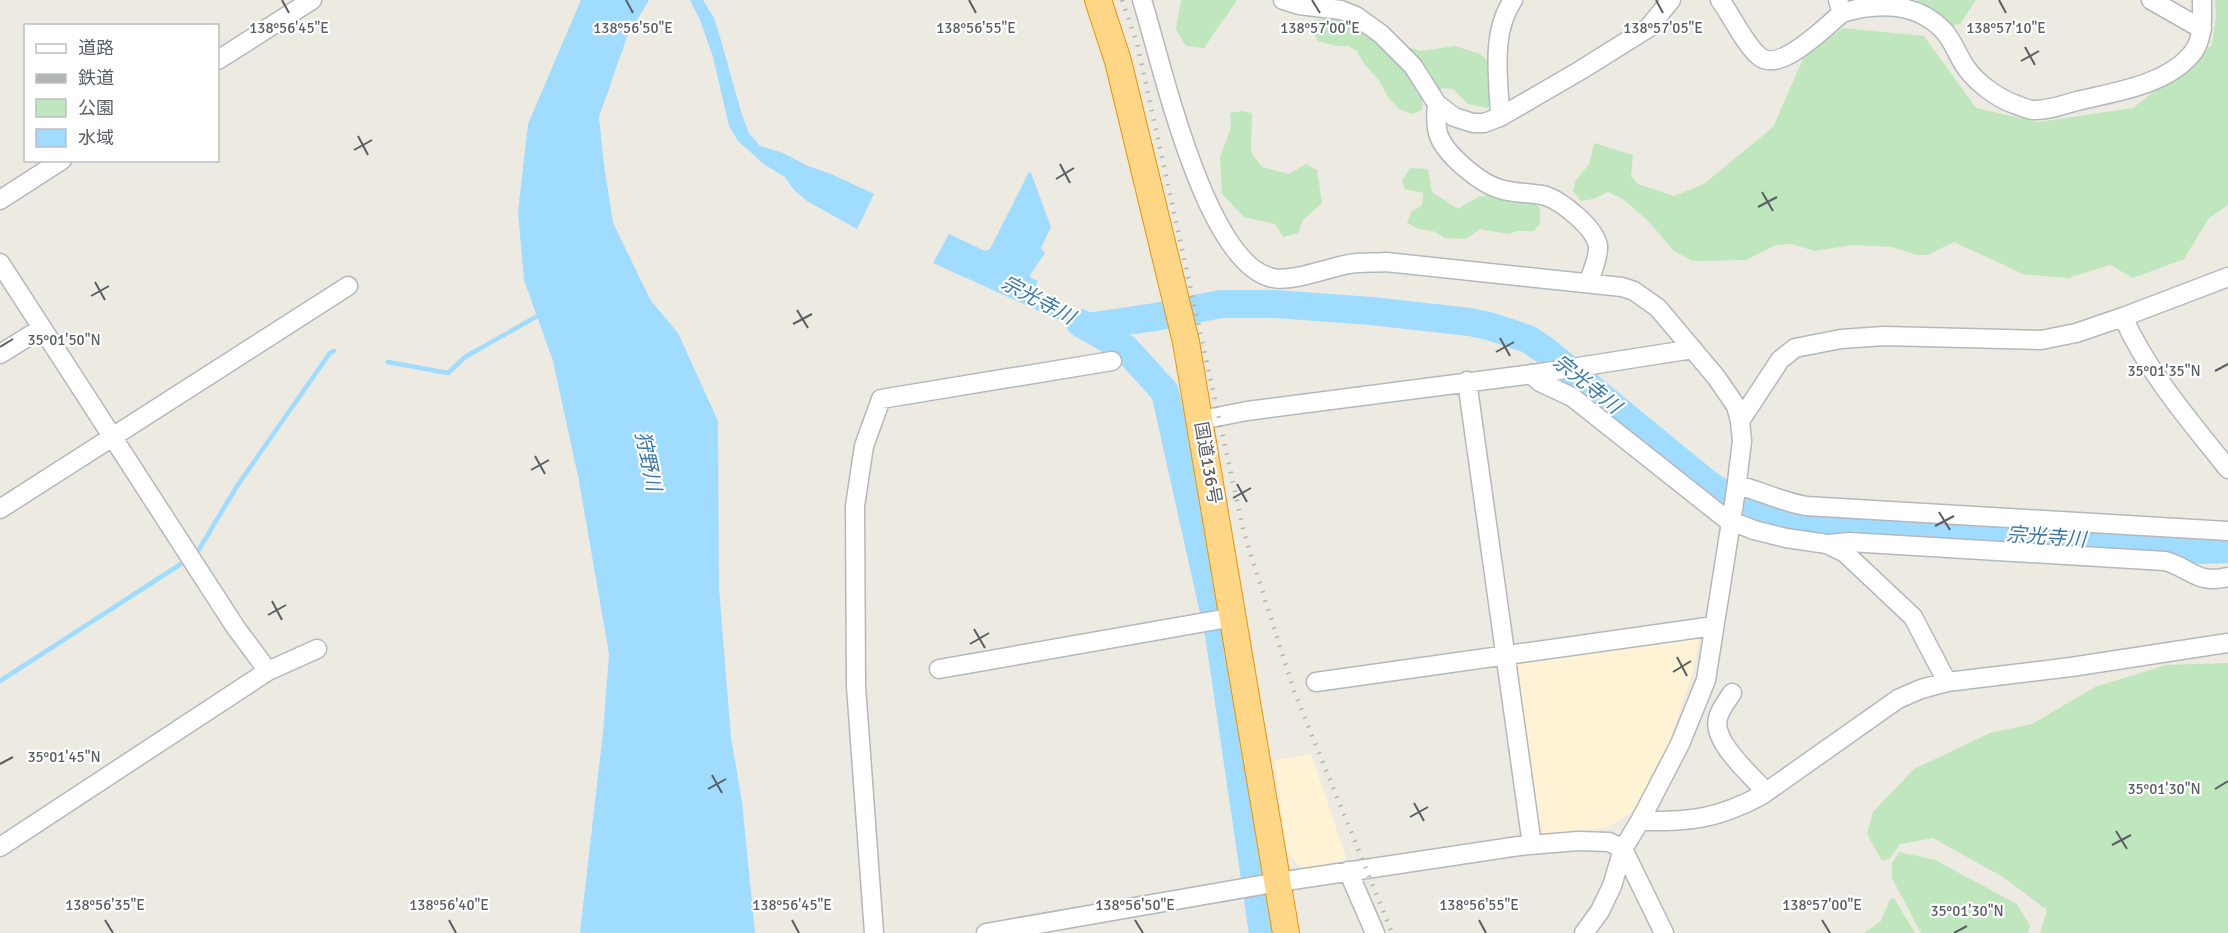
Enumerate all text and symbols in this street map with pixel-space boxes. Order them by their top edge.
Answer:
text: 138°56'45"E [249,19,329,37]
text: 138°56'50"E [593,19,673,37]
text: 138°56'55"E [936,19,1016,37]
text: 138°57'00"E [1280,19,1360,37]
text: 138°57'05"E [1623,19,1703,37]
text: 138°57'10"E [1966,19,2046,37]
legend [24,24,219,162]
text: 道路 [78,37,114,59]
text: 鉄道 [78,67,114,89]
text: 公園 [78,97,114,119]
text: 水域 [78,127,114,149]
water label: 宗光寺川 [997,270,1081,331]
text: 35°01'50"N [27,331,101,349]
water label: 宗光寺川 [1548,349,1628,420]
text: 35°01'35"N [2127,362,2201,380]
street label: 国道136号 [1190,420,1226,506]
water label: 狩野川 [630,429,667,495]
water label: 宗光寺川 [2005,522,2089,552]
text: 35°01'45"N [27,748,101,766]
text: 35°01'30"N [2127,780,2201,798]
text: 138°56'35"E [65,896,145,914]
text: 138°56'40"E [409,896,489,914]
text: 138°56'45"E [752,896,832,914]
text: 138°56'50"E [1095,896,1175,914]
text: 138°56'55"E [1439,896,1519,914]
text: 138°57'00"E [1782,896,1862,914]
text: 35°01'30"N [1930,902,2004,920]

